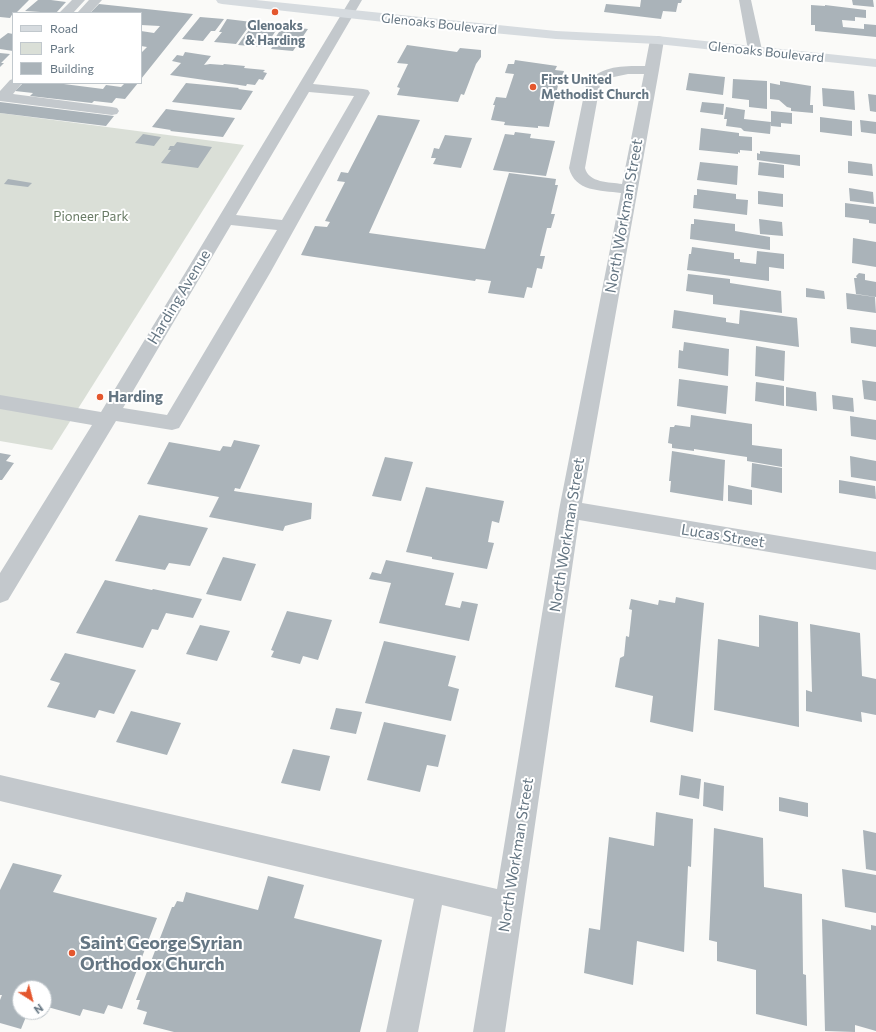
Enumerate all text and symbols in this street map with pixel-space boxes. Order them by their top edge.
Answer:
marker: Glenoaks & Harding [270,7,280,17]
street label: Glenoaks Boulevard [380,10,498,38]
legend [12,12,142,84]
place label: Glenoaks & Harding [245,18,305,49]
text: Road [50,21,78,35]
street label: Glenoaks Boulevard [707,38,825,66]
text: Park [50,41,75,55]
text: Building [50,61,94,75]
place label: First United Methodist Church [541,72,649,103]
marker: First United Methodist Church [528,82,538,92]
street label: North Workman Street [602,138,646,294]
park label: Pioneer Park [53,209,129,225]
street label: Harding Avenue [144,247,214,347]
place label: Harding [108,388,163,406]
marker: Harding [95,392,105,402]
street label: North Workman Street [546,457,588,613]
street label: Lucas Street [680,521,766,551]
street label: North Workman Street [495,777,537,933]
place label: Saint George Syrian Orthodox Church [80,932,243,974]
marker: Saint George Syrian Orthodox Church [67,948,77,958]
north arrow [12,980,52,1020]
text: N [32,1002,46,1017]

